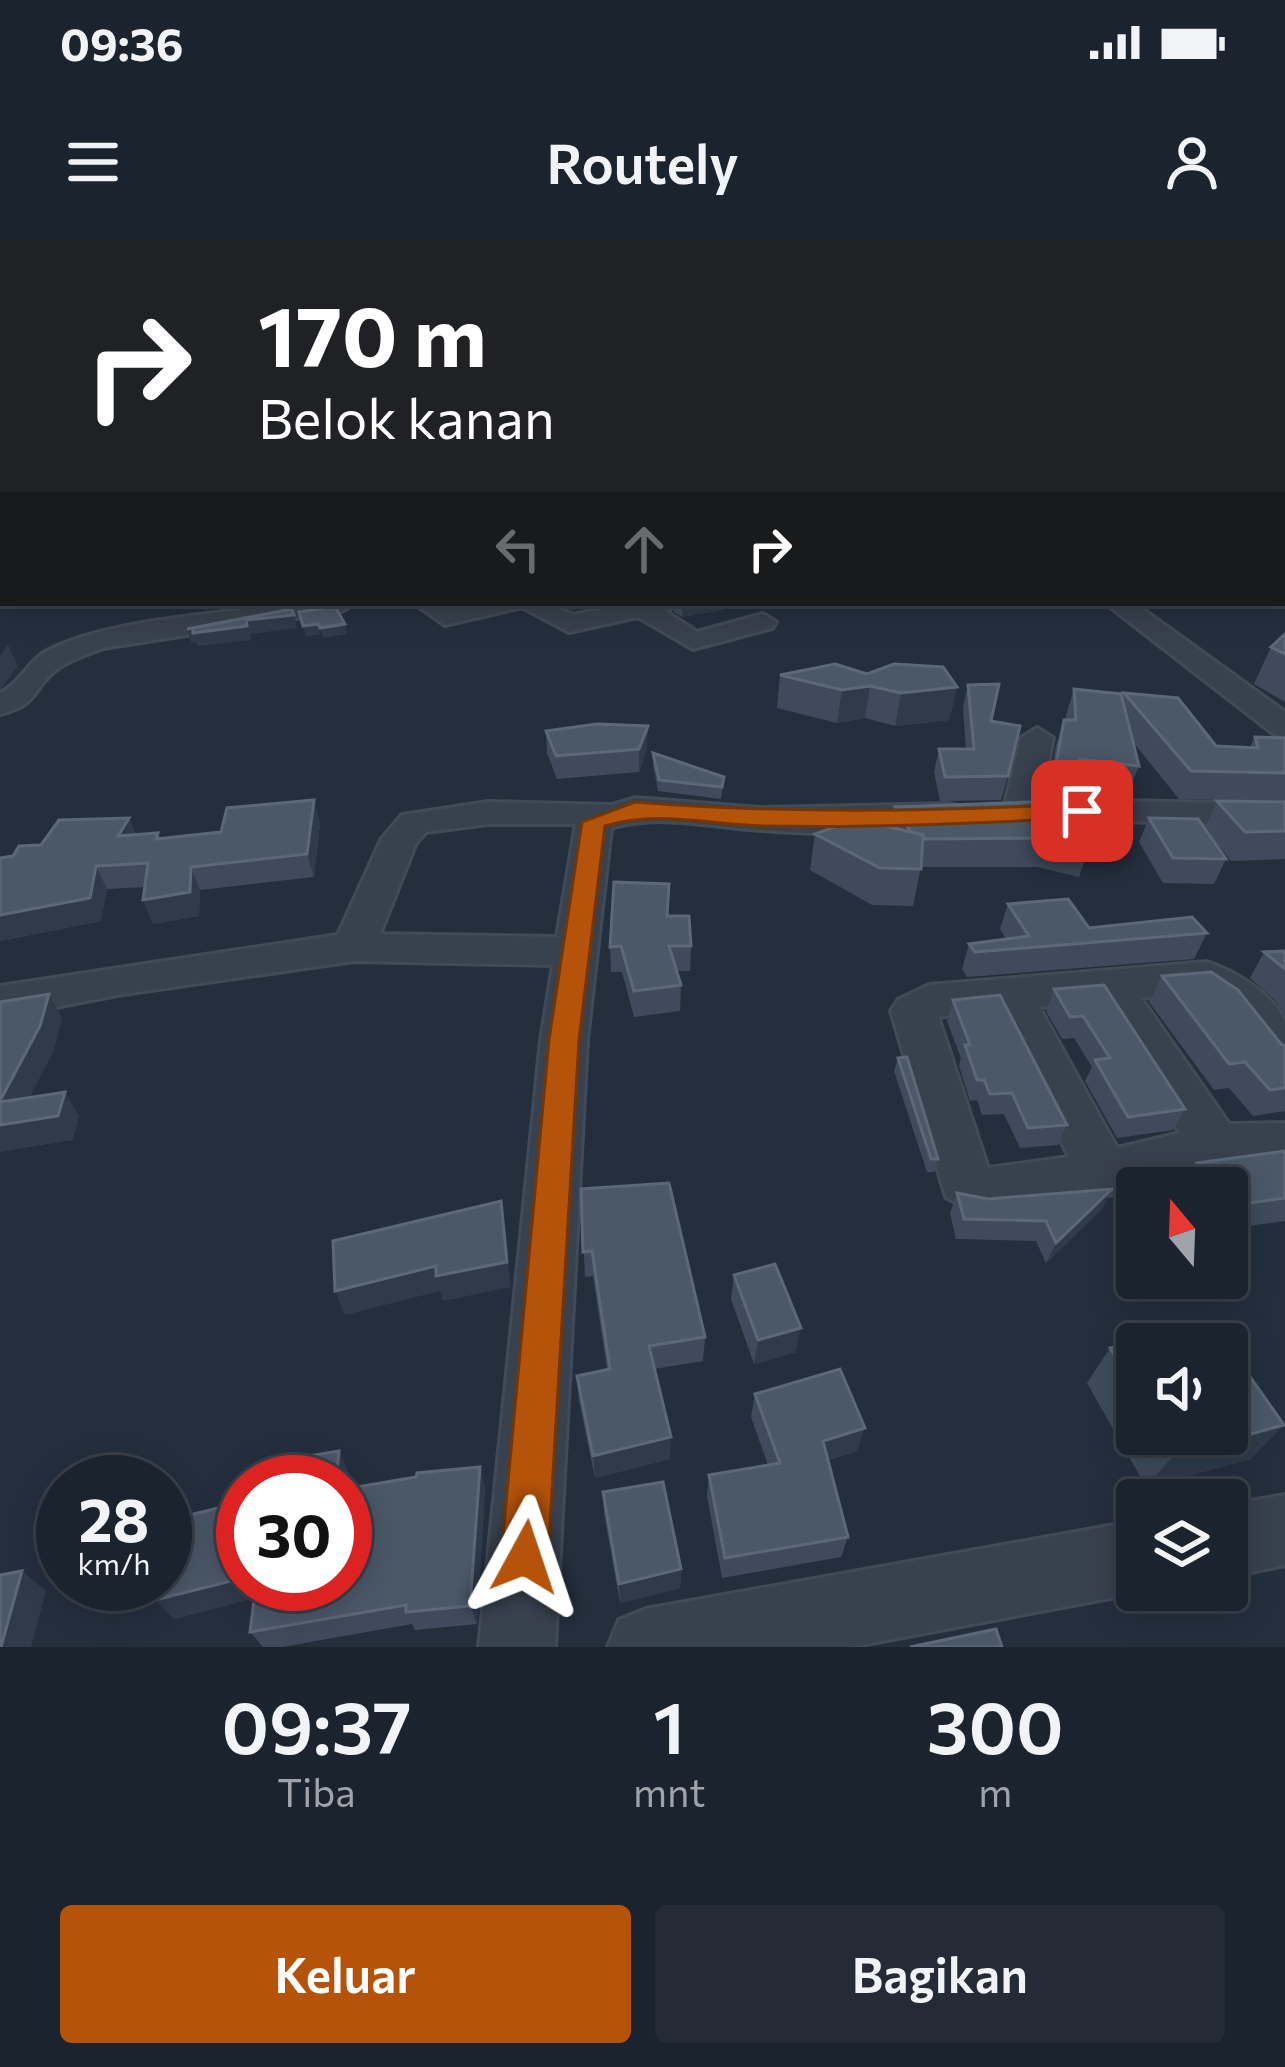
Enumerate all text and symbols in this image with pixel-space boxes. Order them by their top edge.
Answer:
text: 09:36 [60,15,184,70]
icon: menu [60,129,126,195]
text: Routely [546,129,739,195]
icon: person [1159,129,1225,195]
text: 170 m [258,282,487,384]
icon: right [60,288,216,444]
text: Belok kanan [258,384,555,450]
icon: left [485,516,551,582]
icon: ahead [611,516,677,582]
icon: right [737,516,803,582]
pin [1031,760,1133,862]
icon: arrive [1049,778,1115,844]
north arrow [1116,1167,1248,1299]
map controls [1116,1167,1248,1611]
button: sound [1116,1323,1248,1455]
speed limit sign: 30 [216,1455,372,1611]
button: layers [1116,1479,1248,1611]
text: 28 [79,1481,149,1554]
position arrow [462,1494,588,1620]
text: km/h [78,1544,150,1581]
text: 09:37 [221,1681,412,1769]
text: 1 [653,1681,685,1769]
text: 300 [927,1681,1064,1769]
text: Tiba [277,1767,356,1815]
text: mnt [633,1767,705,1815]
text: m [978,1767,1012,1815]
button: Keluar [60,1905,631,2043]
button: Bagikan [655,1905,1225,2043]

